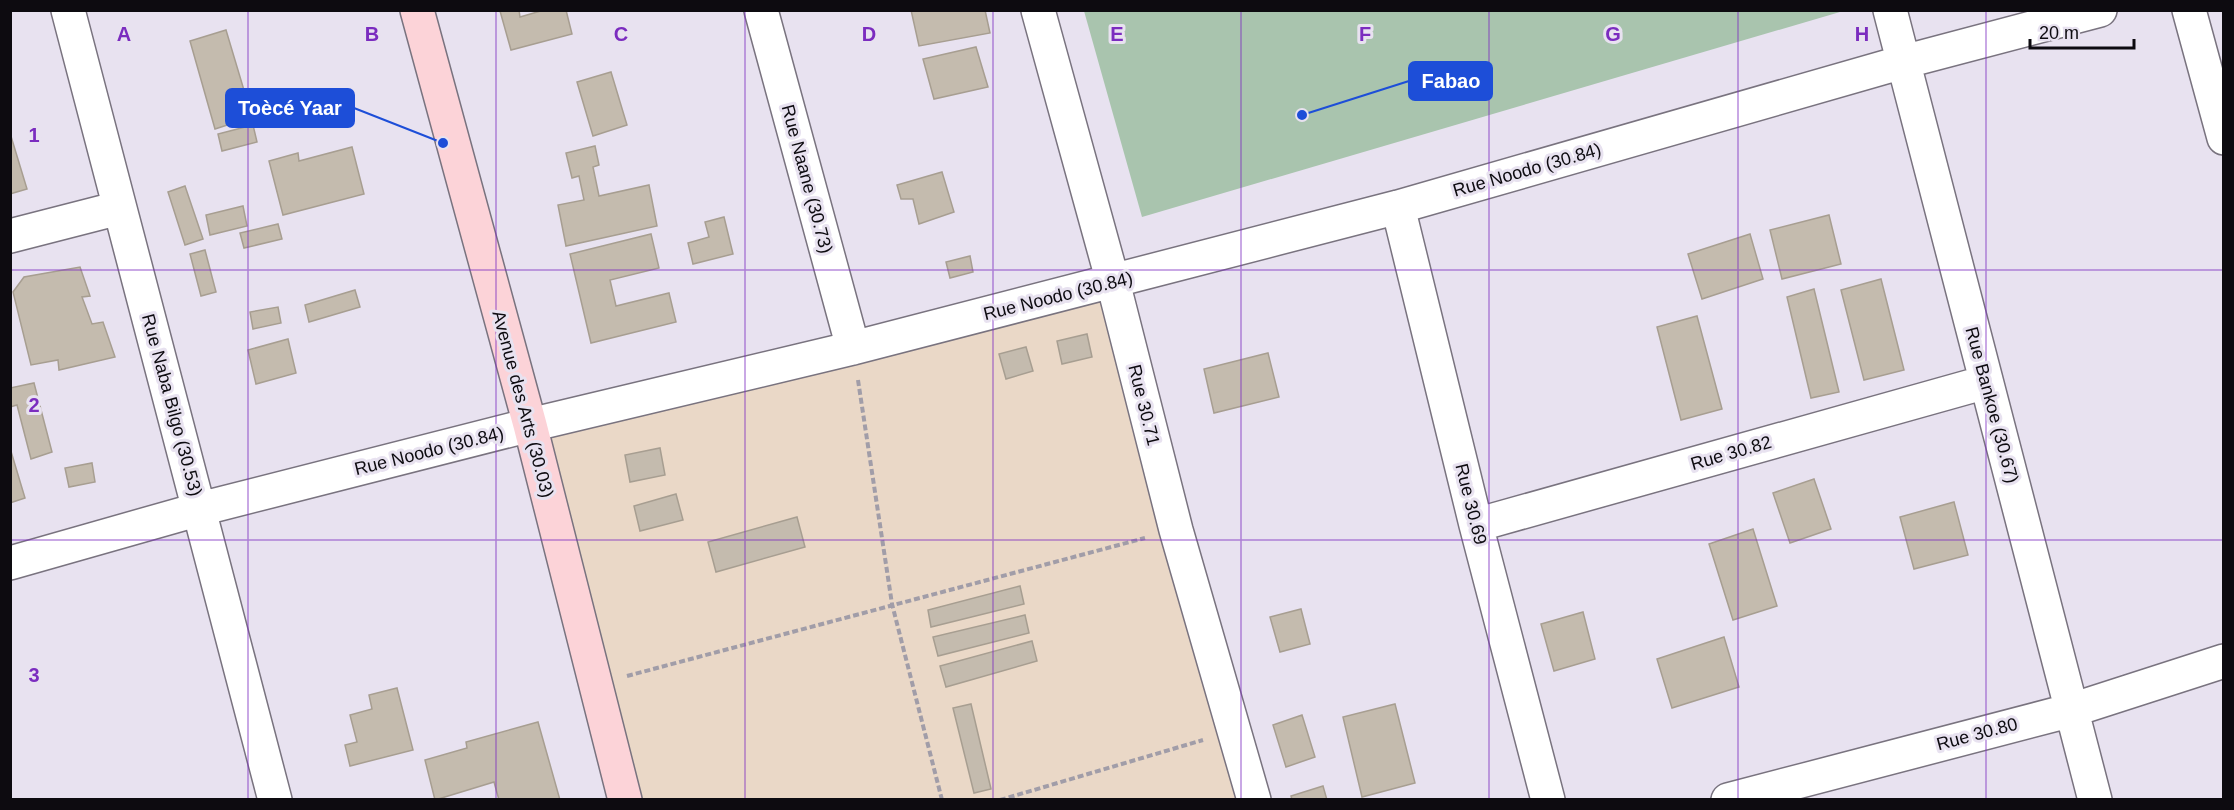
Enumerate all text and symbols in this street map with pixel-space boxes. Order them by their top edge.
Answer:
scale bar [2030,12,2134,50]
text: A [117,23,131,45]
text: B [365,23,379,45]
text: C [614,23,628,45]
text: D [862,23,876,45]
text: E [1110,23,1124,45]
text: F [1359,23,1371,45]
text: G [1605,23,1621,45]
text: H [1855,23,1869,45]
text: 20 m [2039,23,2079,43]
callout: Fabao [1409,62,1492,100]
text: Fabao [1422,70,1480,92]
callout: Toècé Yaar [226,89,354,127]
text: Toècé Yaar [238,97,342,119]
street label: Rue Naane (30.73) [778,102,836,256]
text: 1 [28,124,40,146]
street label: Rue Noodo (30.84) [1451,139,1603,201]
street label: Rue Noodo (30.84) [981,268,1135,324]
street label: Avenue des Arts (30.03) [488,308,558,500]
street label: Rue Naba Bilgo (30.53) [138,312,206,498]
street label: Rue Bankoe (30.67) [1961,325,2023,485]
street label: Rue 30.71 [1124,362,1164,448]
text: 2 [28,394,40,416]
street label: Rue Noodo (30.84) [352,423,506,479]
street label: Rue 30.82 [1688,432,1774,474]
street label: Rue 30.69 [1451,461,1491,547]
text: 3 [28,664,40,686]
street label: Rue 30.80 [1934,714,2020,754]

